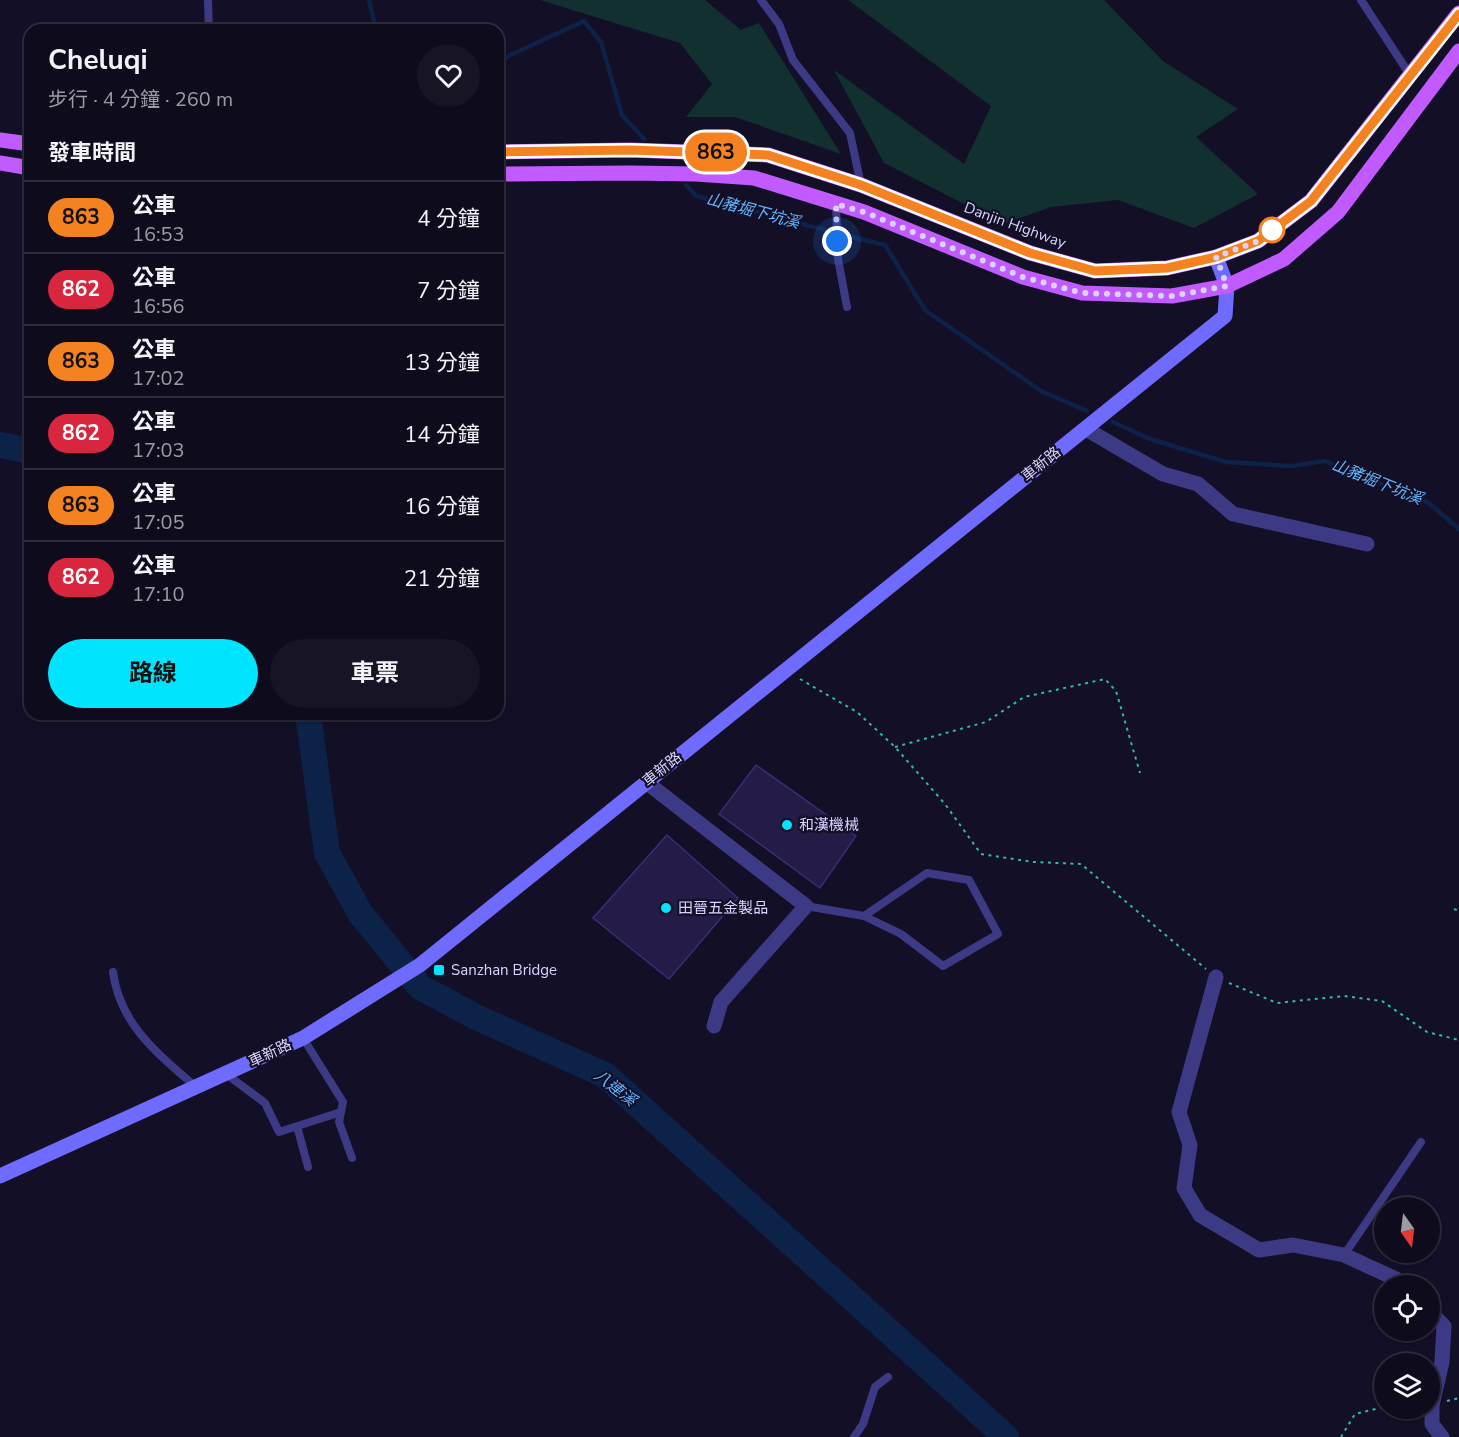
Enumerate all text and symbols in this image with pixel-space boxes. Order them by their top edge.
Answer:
text: Cheluqi [48,41,148,79]
button: heart [417,44,480,107]
text: 步行 · 4 分鐘 · 260 m [48,86,233,113]
line badge: 863 [682,132,750,172]
text: 發車時間 [48,138,136,168]
text: 863 [697,138,735,166]
water label: 山豬堀下坑溪 [704,188,804,235]
text: 公車 [132,191,176,221]
street label: Danjin Highway [961,197,1069,253]
text: 863 [62,203,100,231]
text: 4 分鐘 [417,204,480,234]
unlabelled marker [1259,217,1285,243]
text: 16:53 [132,221,185,248]
your location [822,226,852,256]
text: 公車 [132,263,176,293]
text: 862 [62,275,100,303]
text: 7 分鐘 [417,276,480,306]
text: 16:56 [132,293,185,320]
text: 公車 [132,335,176,365]
text: 863 [62,347,100,375]
text: 13 分鐘 [404,348,480,378]
text: 17:02 [132,365,185,392]
text: 公車 [132,407,176,437]
text: 862 [62,419,100,447]
text: 14 分鐘 [404,420,480,450]
text: 17:03 [132,437,185,464]
street label: 車新路 [1017,442,1065,486]
water label: 山豬堀下坑溪 [1328,454,1427,511]
text: 公車 [132,479,176,509]
text: 863 [62,491,100,519]
text: 16 分鐘 [404,492,480,522]
text: 17:05 [132,509,185,536]
text: 公車 [132,551,176,581]
text: 862 [62,563,100,591]
text: 21 分鐘 [404,564,480,594]
text: 17:10 [132,581,185,608]
button: 路線 [48,639,258,708]
button: 車票 [270,639,480,708]
street label: 車新路 [638,747,686,791]
place label: 和漢機械 [799,815,859,835]
marker: 和漢機械 [780,818,794,832]
place label: 田晉五金製品 [678,898,768,918]
marker: 田晉五金製品 [659,901,673,915]
place label: Sanzhan Bridge [451,960,557,980]
marker: Sanzhan Bridge [432,963,446,977]
street label: 車新路 [245,1034,295,1072]
water label: 八連溪 [589,1065,642,1113]
north arrow [1374,1197,1440,1263]
map controls [1374,1197,1440,1419]
button: locate [1374,1275,1440,1341]
button: layers [1374,1353,1440,1419]

